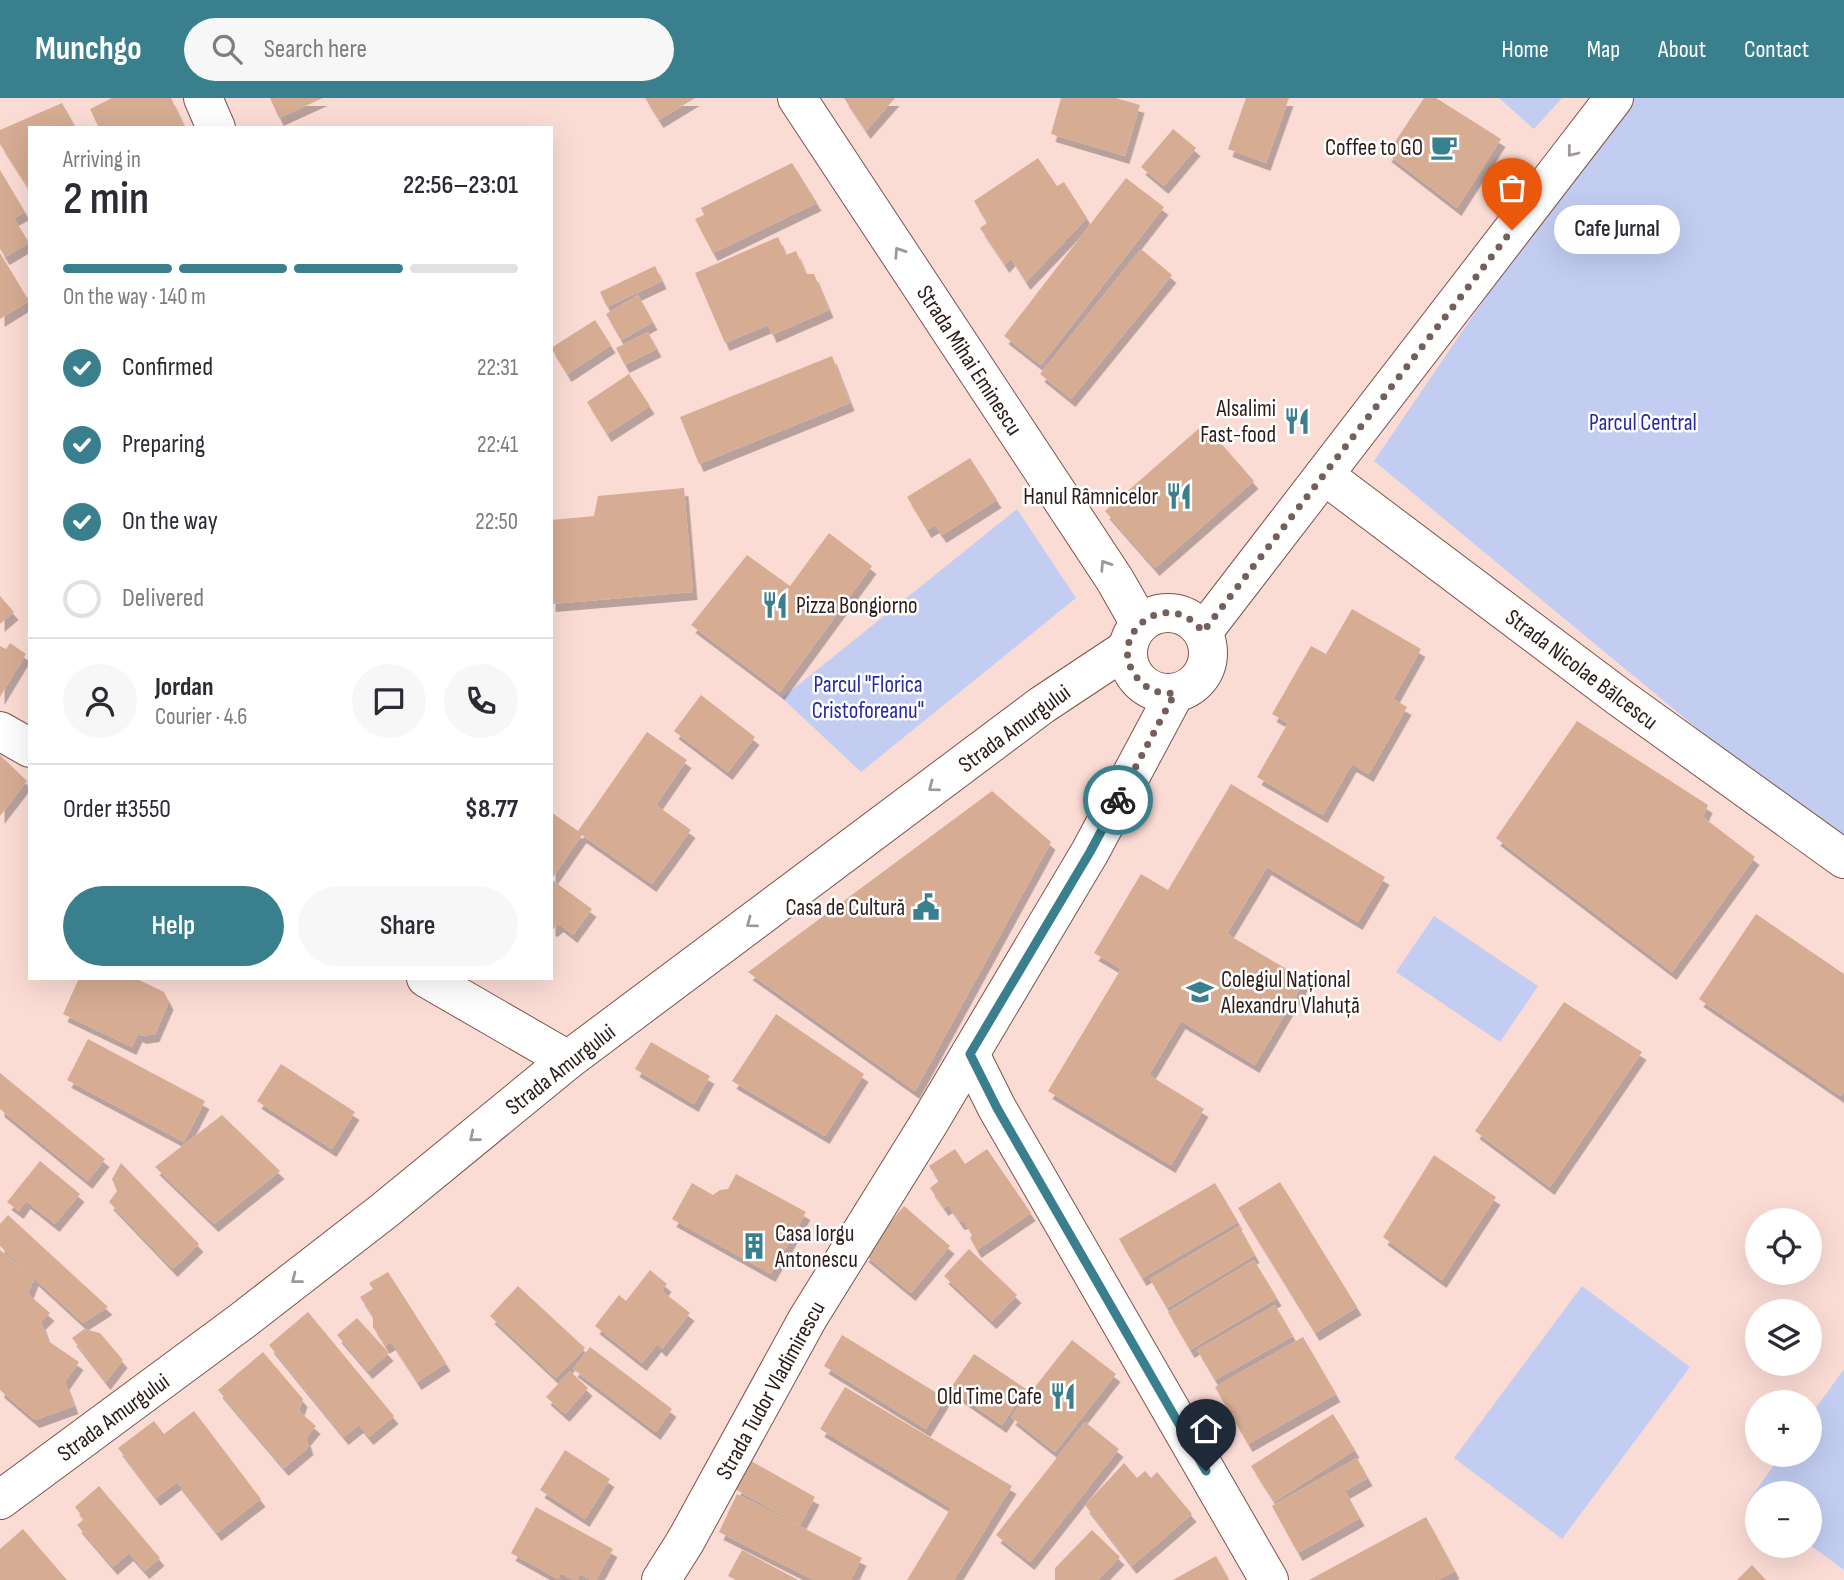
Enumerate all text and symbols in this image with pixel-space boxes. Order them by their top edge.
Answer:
search box [184,18,674,81]
text: Munchgo [35,29,142,69]
icon: search [208,30,246,68]
text: Search here [264,34,367,65]
text: Home [1501,35,1549,64]
text: Map [1587,35,1620,64]
text: About [1658,35,1706,64]
text: Contact [1744,35,1809,64]
cafe icon: Coffee to GO [1429,132,1459,162]
place label: Coffee to GO [1325,134,1423,162]
one-way arrow [1568,144,1581,157]
text: Arriving in [63,146,141,174]
pin [1482,158,1542,230]
icon: bag [1493,169,1531,207]
text: 22:56–23:01 [403,170,518,201]
text: 2 min [63,172,149,227]
callout: Cafe Jurnal [1554,206,1680,254]
text: Cafe Jurnal [1574,215,1660,243]
one-way arrow [894,247,907,260]
street label: Strada Mihai Eminescu [910,280,1028,441]
text: On the way · 140 m [63,283,206,311]
icon: check [63,349,101,387]
text: Confirmed [122,352,213,383]
text: 22:31 [477,354,518,382]
place label: Alsalimi Fast-food [1200,395,1276,449]
restaurant icon: Alsalimi Fast-food [1282,406,1312,436]
park label: Parcul Central [1589,409,1697,437]
icon: check [63,426,101,464]
text: Preparing [122,429,205,460]
text: 22:41 [477,431,518,459]
restaurant icon: Hanul Râmnicelor [1164,481,1194,511]
place label: Hanul Râmnicelor [1023,483,1158,511]
icon: check [63,503,101,541]
text: On the way [122,506,218,537]
text: 22:50 [475,508,518,536]
one-way arrow [1101,560,1113,573]
text: Delivered [122,583,204,614]
restaurant icon: Pizza Bongiorno [760,590,790,620]
place label: Pizza Bongiorno [796,592,918,620]
street label: Strada Nicolae Bălcescu [1500,603,1663,736]
button: person [63,664,137,738]
button: chat [352,664,426,738]
button: phone [444,664,518,738]
park label: Parcul "Florica Cristoforeanu" [812,671,924,725]
text: Jordan [155,672,213,703]
street label: Strada Amurgului [953,679,1076,779]
text: Courier · 4.6 [155,703,247,731]
courier [1083,765,1153,835]
one-way arrow [928,779,941,791]
icon: bike [1099,781,1137,819]
text: Order #3550 [63,794,171,825]
text: $8.77 [465,794,518,825]
button: Help [63,886,284,966]
button: Share [298,886,518,966]
public building icon: Casa de Cultură [911,892,941,922]
place label: Casa de Cultură [786,894,905,922]
one-way arrow [746,915,759,928]
place label: Colegiul Național Alexandru Vlahuță [1220,966,1360,1020]
school or university icon: Colegiul Național Alexandru Vlahuță [1185,977,1215,1007]
street label: Strada Amurgului [500,1018,621,1121]
one-way arrow [469,1129,482,1141]
map controls [1745,1208,1822,1558]
button: locate [1745,1208,1822,1285]
place label: Casa Iorgu Antonescu [774,1220,858,1274]
building icon: Casa Iorgu Antonescu [739,1231,769,1261]
one-way arrow [292,1271,304,1284]
street label: Strada Tudor Vladimirescu [710,1296,832,1485]
button: layers [1745,1299,1822,1376]
street label: Strada Amurgului [52,1368,175,1468]
restaurant icon: Old Time Cafe [1048,1381,1078,1411]
place label: Old Time Cafe [937,1383,1042,1411]
button: + [1745,1390,1822,1467]
pin [1176,1399,1236,1471]
icon: home [1187,1410,1225,1448]
button: − [1745,1481,1822,1558]

